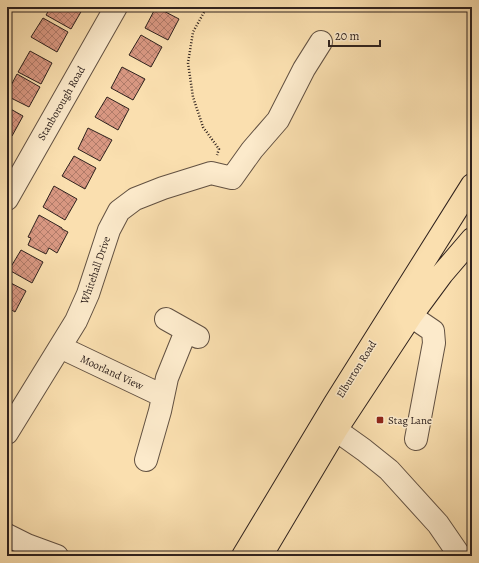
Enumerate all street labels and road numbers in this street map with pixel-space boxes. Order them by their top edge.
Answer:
street label: Stanborough Road [34,63,89,143]
street label: Whitehall Drive [77,234,114,307]
street label: Elburton Road [333,338,380,401]
street label: Moorland View [78,351,146,394]

